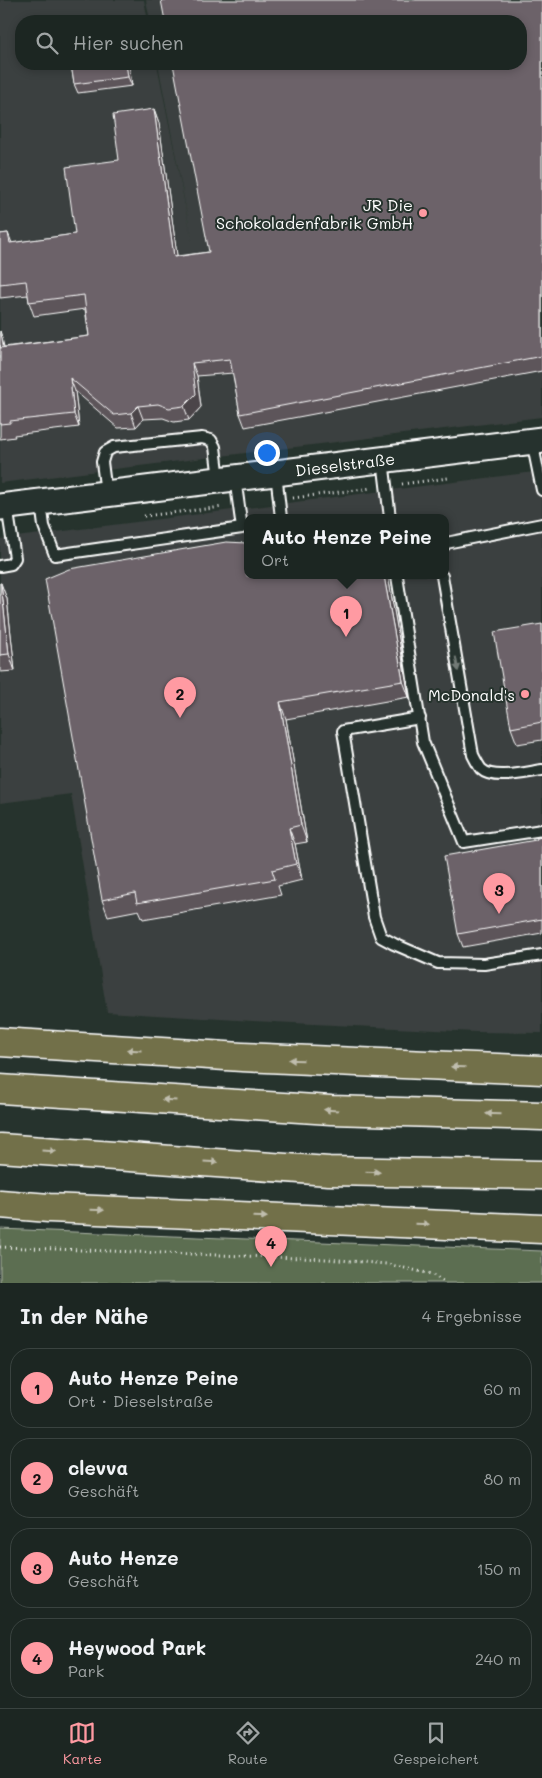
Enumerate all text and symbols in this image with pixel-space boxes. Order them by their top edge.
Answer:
search box [15,15,527,70]
icon: search [33,29,61,57]
text: Hier suchen [73,30,184,55]
place label: JR Die Schokoladenfabrik GmbH [216,194,413,233]
marker: JR Die Schokoladenfabrik GmbH [417,207,429,219]
your location [254,440,280,466]
street label: Dieselstraße [294,447,396,481]
popup [244,514,449,579]
text: Auto Henze Peine [261,524,432,549]
text: Ort [261,549,289,570]
pin: 1 [330,596,362,637]
one-way arrow [453,657,461,673]
pin: 2 [164,677,196,718]
place label: McDonald's [428,684,515,705]
marker: McDonald's [519,688,531,700]
pin: 3 [483,873,515,914]
one-way arrow [125,1046,141,1054]
one-way arrow [288,1055,304,1063]
one-way arrow [450,1062,466,1070]
one-way arrow [160,1095,176,1103]
one-way arrow [323,1106,339,1114]
one-way arrow [485,1110,501,1118]
one-way arrow [41,1148,57,1156]
one-way arrow [203,1159,219,1167]
one-way arrow [365,1168,381,1176]
one-way arrow [90,1206,106,1214]
one-way arrow [252,1213,268,1221]
one-way arrow [414,1220,430,1228]
pin: 4 [255,1226,287,1267]
text: In der Nähe [20,1302,148,1329]
text: 4 Ergebnisse [422,1305,522,1326]
text: Auto Henze Peine [68,1365,238,1390]
text: 1 [33,1378,41,1399]
text: 60 m [484,1378,521,1399]
text: Ort · Dieselstraße [68,1390,213,1411]
text: clevva [68,1455,128,1480]
text: 2 [33,1468,41,1489]
text: 80 m [484,1468,521,1489]
text: Geschäft [68,1480,139,1501]
text: Auto Henze [68,1545,179,1570]
text: 3 [32,1558,42,1579]
text: 150 m [477,1558,521,1579]
text: Geschäft [68,1570,139,1591]
text: Heywood Park [68,1635,206,1660]
text: 4 [32,1648,42,1669]
text: 240 m [475,1648,521,1669]
text: Park [68,1660,104,1681]
tab: Karte [63,1719,102,1768]
tab: Route [228,1719,268,1768]
tab: Gespeichert [394,1719,479,1768]

